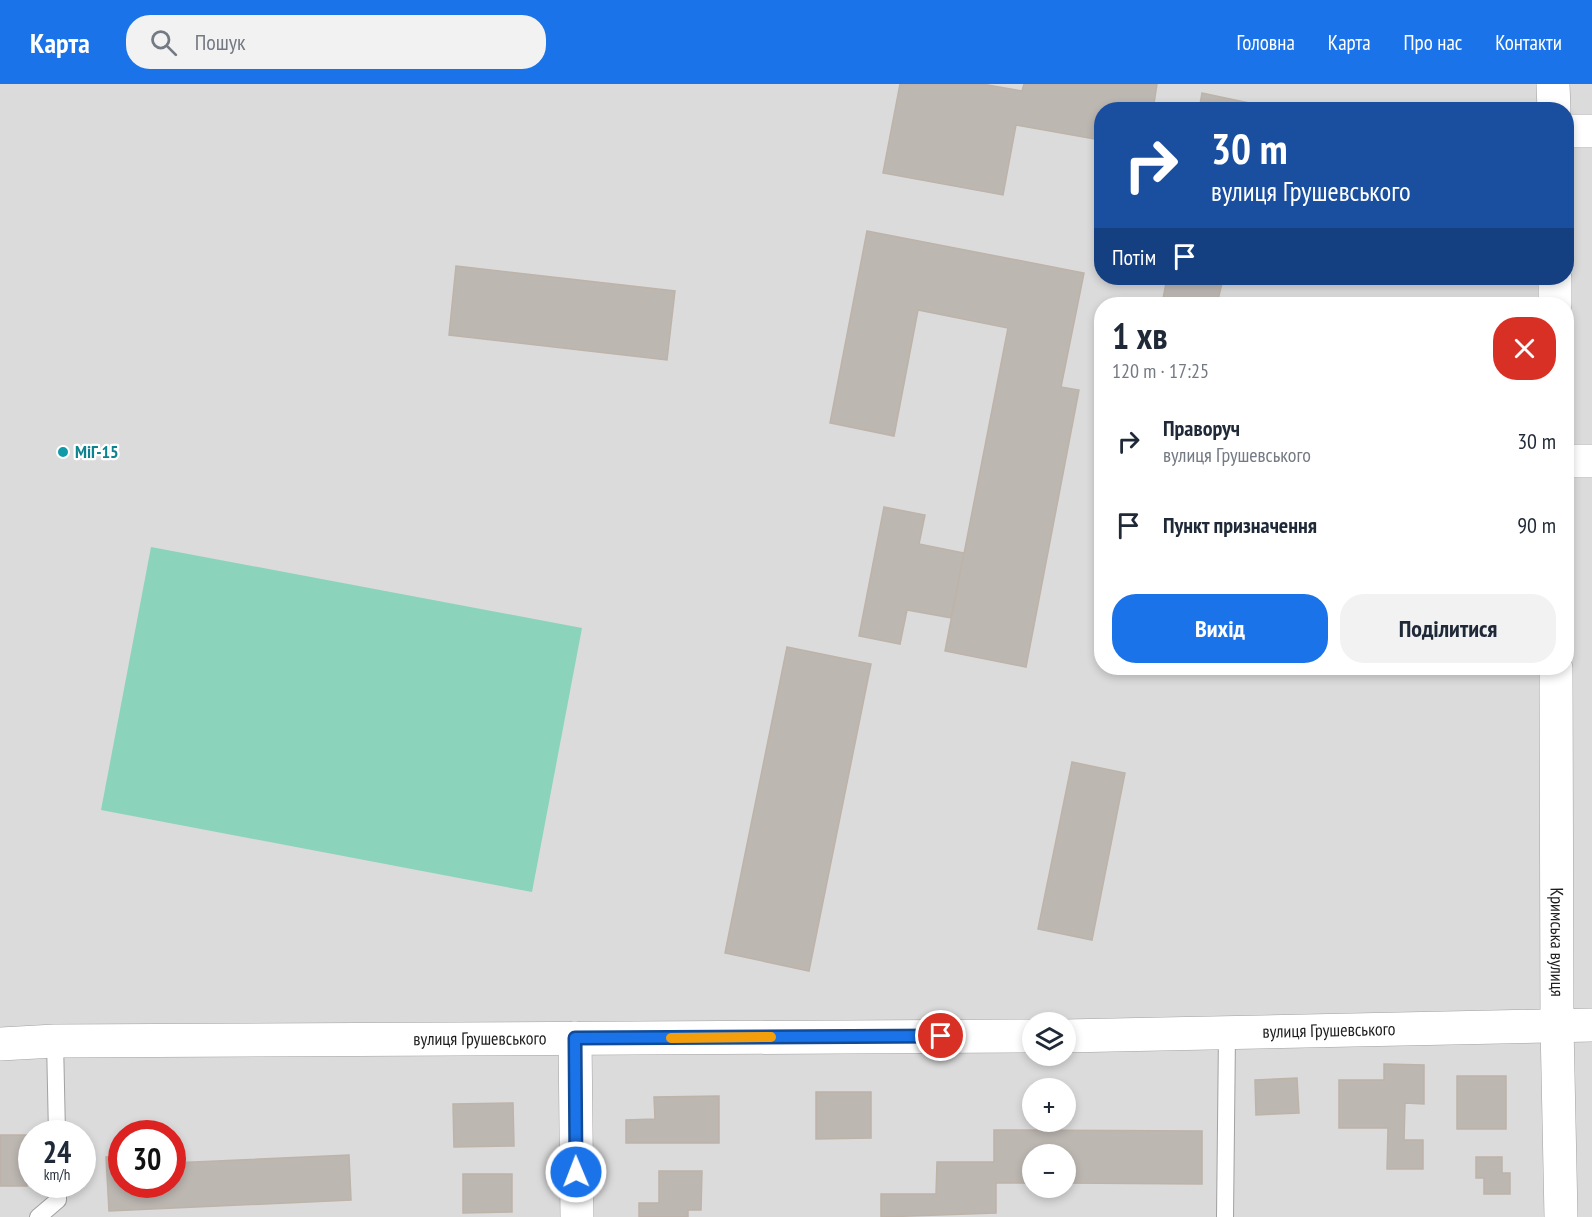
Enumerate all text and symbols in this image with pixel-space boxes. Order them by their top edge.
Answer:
search box [126,15,546,69]
text: Карта [30,24,90,61]
icon: search [147,26,180,59]
text: Пошук [195,28,246,56]
text: Головна [1237,29,1295,56]
text: Карта [1328,29,1371,56]
text: Про нас [1404,29,1462,56]
text: Контакти [1495,29,1562,56]
text: 30 m [1211,121,1288,176]
icon: right [1112,126,1190,204]
text: вулиця Грушевського [1211,174,1411,208]
icon: arrive [1168,240,1201,273]
text: Потім [1112,243,1156,271]
text: 1 хв [1112,312,1167,359]
button: close [1493,317,1556,380]
text: 120 m · 17:25 [1112,358,1209,384]
text: Праворуч [1163,414,1240,442]
icon: right [1112,425,1145,458]
text: 30 m [1517,427,1556,455]
place label: МіГ-15 [75,440,119,463]
text: вулиця Грушевського [1163,442,1311,468]
marker: МіГ-15 [56,445,70,459]
icon: arrive [1112,509,1145,542]
text: Пункт призначення [1163,511,1317,539]
text: 90 m [1517,511,1556,539]
button: Вихід [1112,594,1328,663]
button: Поділитися [1340,594,1556,663]
street label: Кримська вулиця [1546,887,1569,997]
pin [915,1010,966,1061]
map controls [1022,1012,1076,1198]
button: layers [1022,1012,1076,1066]
street label: вулиця Грушевського [1262,1017,1396,1043]
icon: arrive [924,1019,957,1052]
street label: вулиця Грушевського [413,1026,547,1050]
button: + [1022,1078,1076,1132]
speed limit sign: 30 [108,1120,186,1198]
text: 24 [43,1132,71,1171]
position arrow [544,1140,608,1204]
button: − [1022,1144,1076,1198]
text: km/h [44,1165,70,1184]

